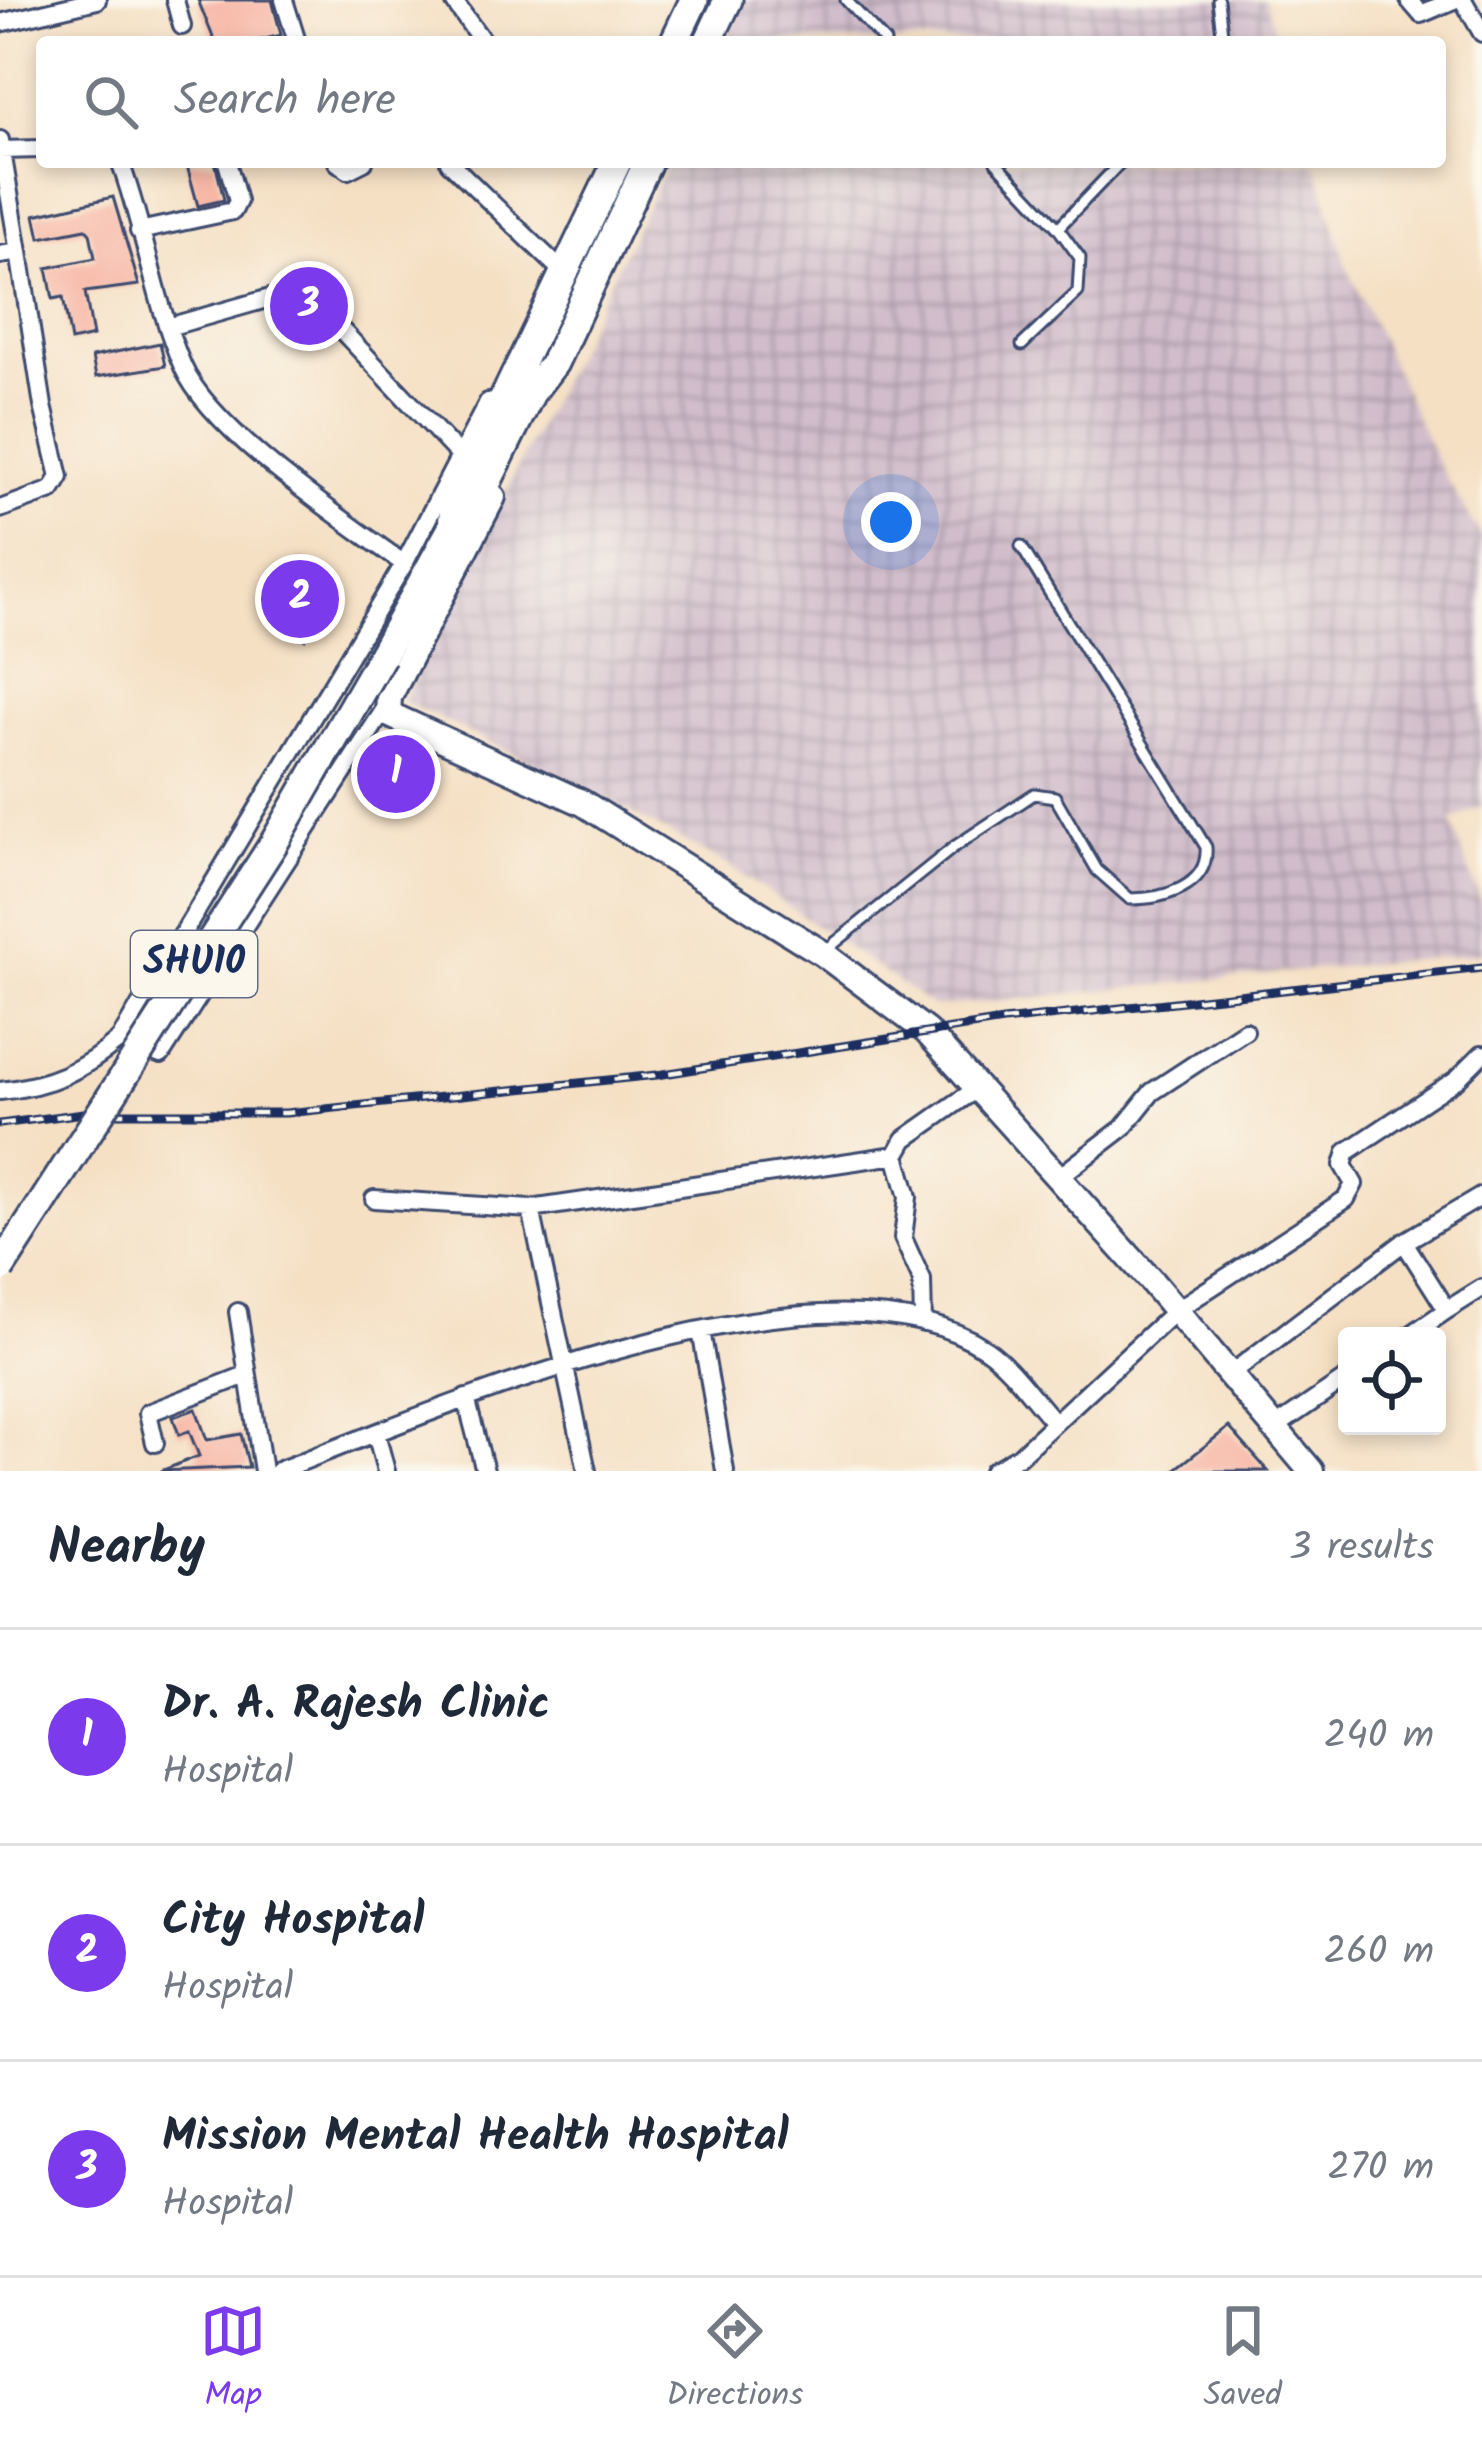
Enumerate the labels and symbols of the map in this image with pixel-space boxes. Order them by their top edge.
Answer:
pin: 3 [270,261,348,351]
your location [861,492,921,552]
pin: 2 [261,554,339,644]
pin: 1 [357,729,435,819]
road number: SHU10 [131,931,257,997]

